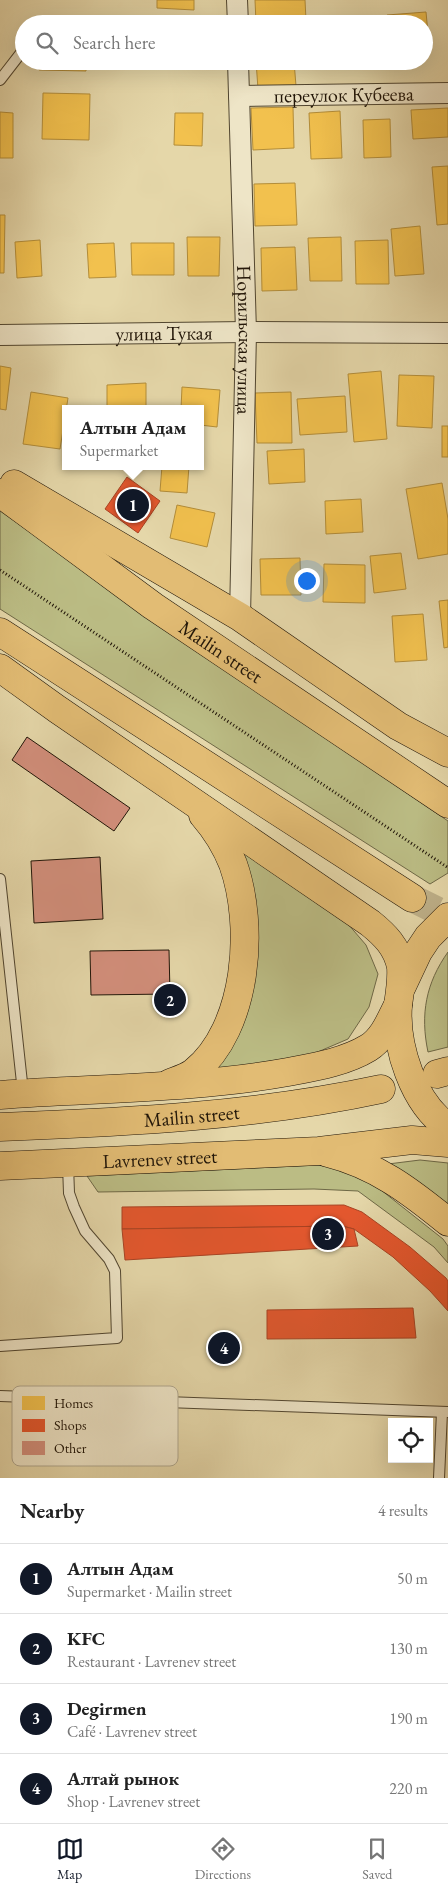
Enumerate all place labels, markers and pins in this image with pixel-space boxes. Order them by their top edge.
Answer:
pin: 1 [117,486,149,524]
pin: 2 [154,981,186,1019]
pin: 3 [312,1215,344,1253]
pin: 4 [208,1329,240,1367]

